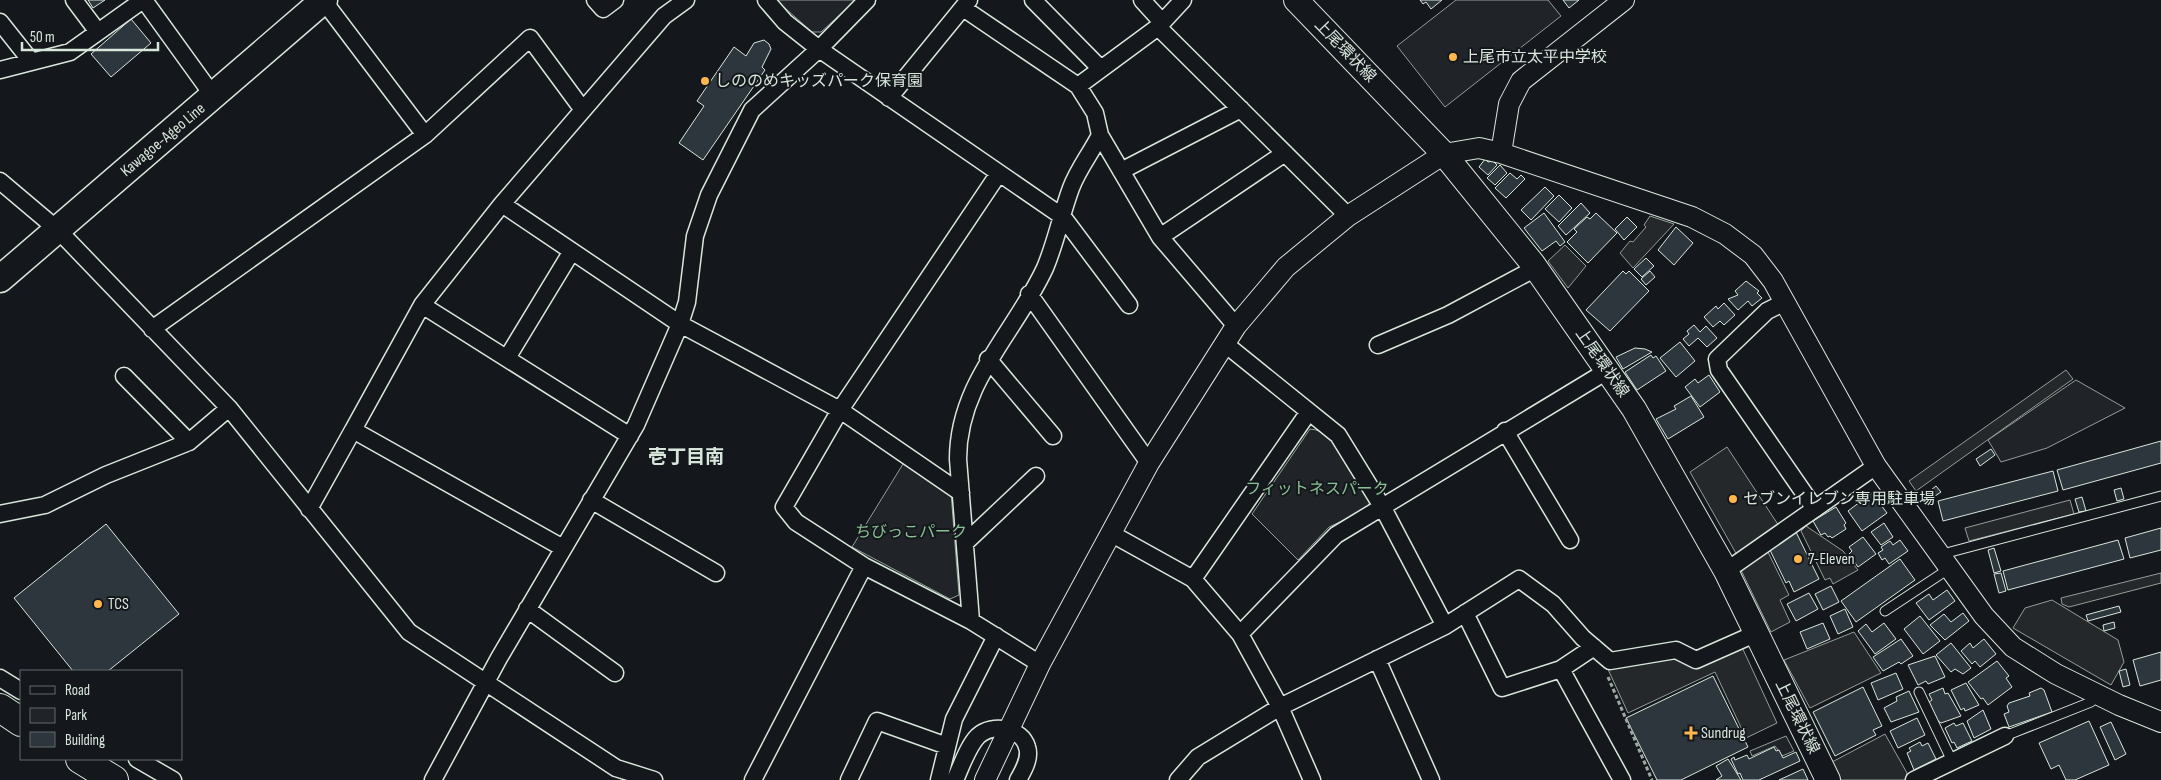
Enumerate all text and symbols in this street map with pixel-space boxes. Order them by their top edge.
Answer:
street label: 上尾環状線 [1310,16,1380,86]
scale bar [22,20,159,52]
text: 50 m [30,28,55,47]
place label: 上尾市立太平中学校 [1463,48,1607,67]
marker: 上尾市立太平中学校 [1447,51,1459,63]
place label: しののめキッズパーク保育園 [715,72,923,91]
marker: しののめキッズパーク保育園 [699,75,711,87]
street label: Kawagoe-Ageo Line [117,99,209,181]
street label: 上尾環状線 [1571,325,1633,401]
district label: 壱丁目南 [648,446,724,469]
park label: フィットネスパーク [1245,480,1389,499]
place label: セブンイレブン専用駐車場 [1743,490,1935,509]
marker: セブンイレブン専用駐車場 [1727,493,1739,505]
park label: ちびっこパーク [855,523,967,542]
place label: 7-Eleven [1808,550,1855,569]
marker: 7-Eleven [1792,553,1804,565]
place label: TCS [108,595,129,614]
marker: TCS [92,598,104,610]
legend [20,670,182,760]
street label: 上尾環状線 [1771,677,1823,757]
text: Road [65,681,90,700]
text: Park [65,706,87,725]
place label: Sundrug [1701,724,1746,743]
marker: Sundrug [1685,727,1697,739]
text: Building [65,731,105,750]

